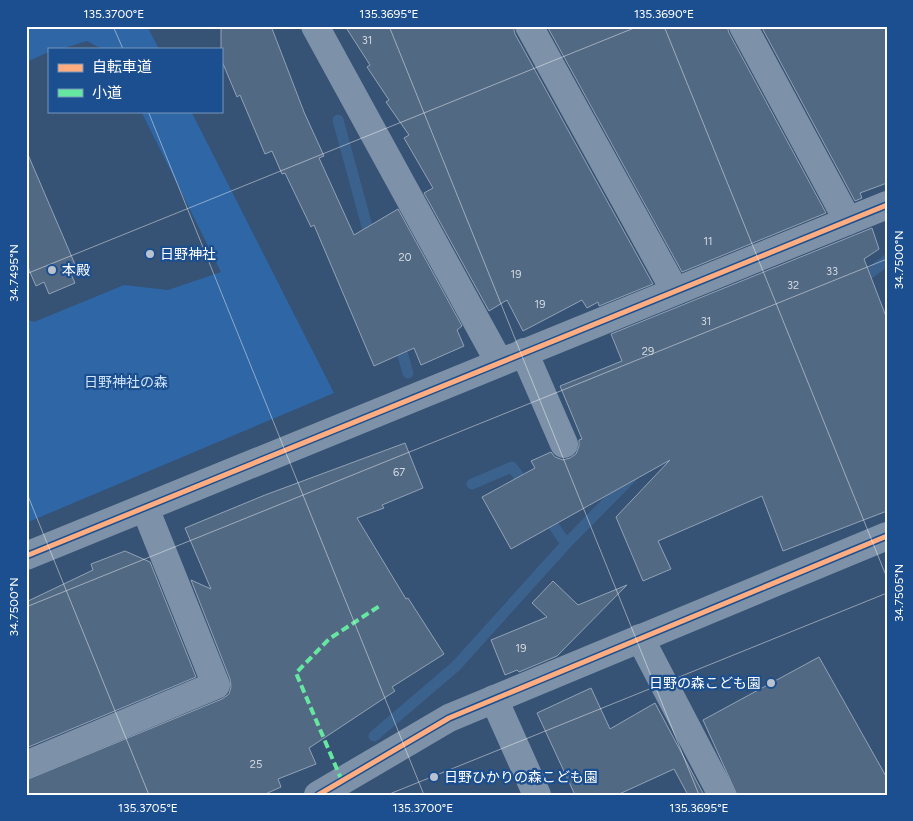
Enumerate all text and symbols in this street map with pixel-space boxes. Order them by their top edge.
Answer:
text: 135.3700°E [84,7,144,21]
text: 135.3695°E [359,7,419,21]
text: 135.3690°E [634,7,694,21]
house number: 31 [362,34,372,47]
legend [48,48,222,112]
text: 自転車道 [92,58,152,76]
text: 小道 [92,84,122,102]
text: 34.7500°N [892,231,906,289]
house number: 11 [703,235,713,248]
text: 34.7495°N [7,244,21,302]
place label: 日野神社 [160,246,216,263]
marker: 日野神社 [144,248,156,260]
house number: 20 [398,251,412,264]
place label: 本殿 [62,262,90,279]
marker: 本殿 [46,264,58,276]
house number: 33 [826,265,838,278]
house number: 19 [511,268,521,281]
house number: 32 [787,279,799,292]
house number: 19 [535,298,545,311]
house number: 31 [701,315,711,328]
house number: 29 [642,345,654,358]
park label: 日野神社の森 [84,374,168,391]
house number: 67 [393,466,405,479]
text: 34.7505°N [892,564,906,622]
text: 34.7500°N [7,578,21,636]
house number: 19 [516,642,526,655]
place label: 日野の森こども園 [649,675,761,692]
marker: 日野の森こども園 [765,677,777,689]
house number: 25 [250,758,262,771]
place label: 日野ひかりの森こども園 [444,769,598,786]
marker: 日野ひかりの森こども園 [428,771,440,783]
text: 135.3705°E [118,801,178,815]
text: 135.3700°E [393,801,453,815]
text: 135.3695°E [669,801,729,815]

